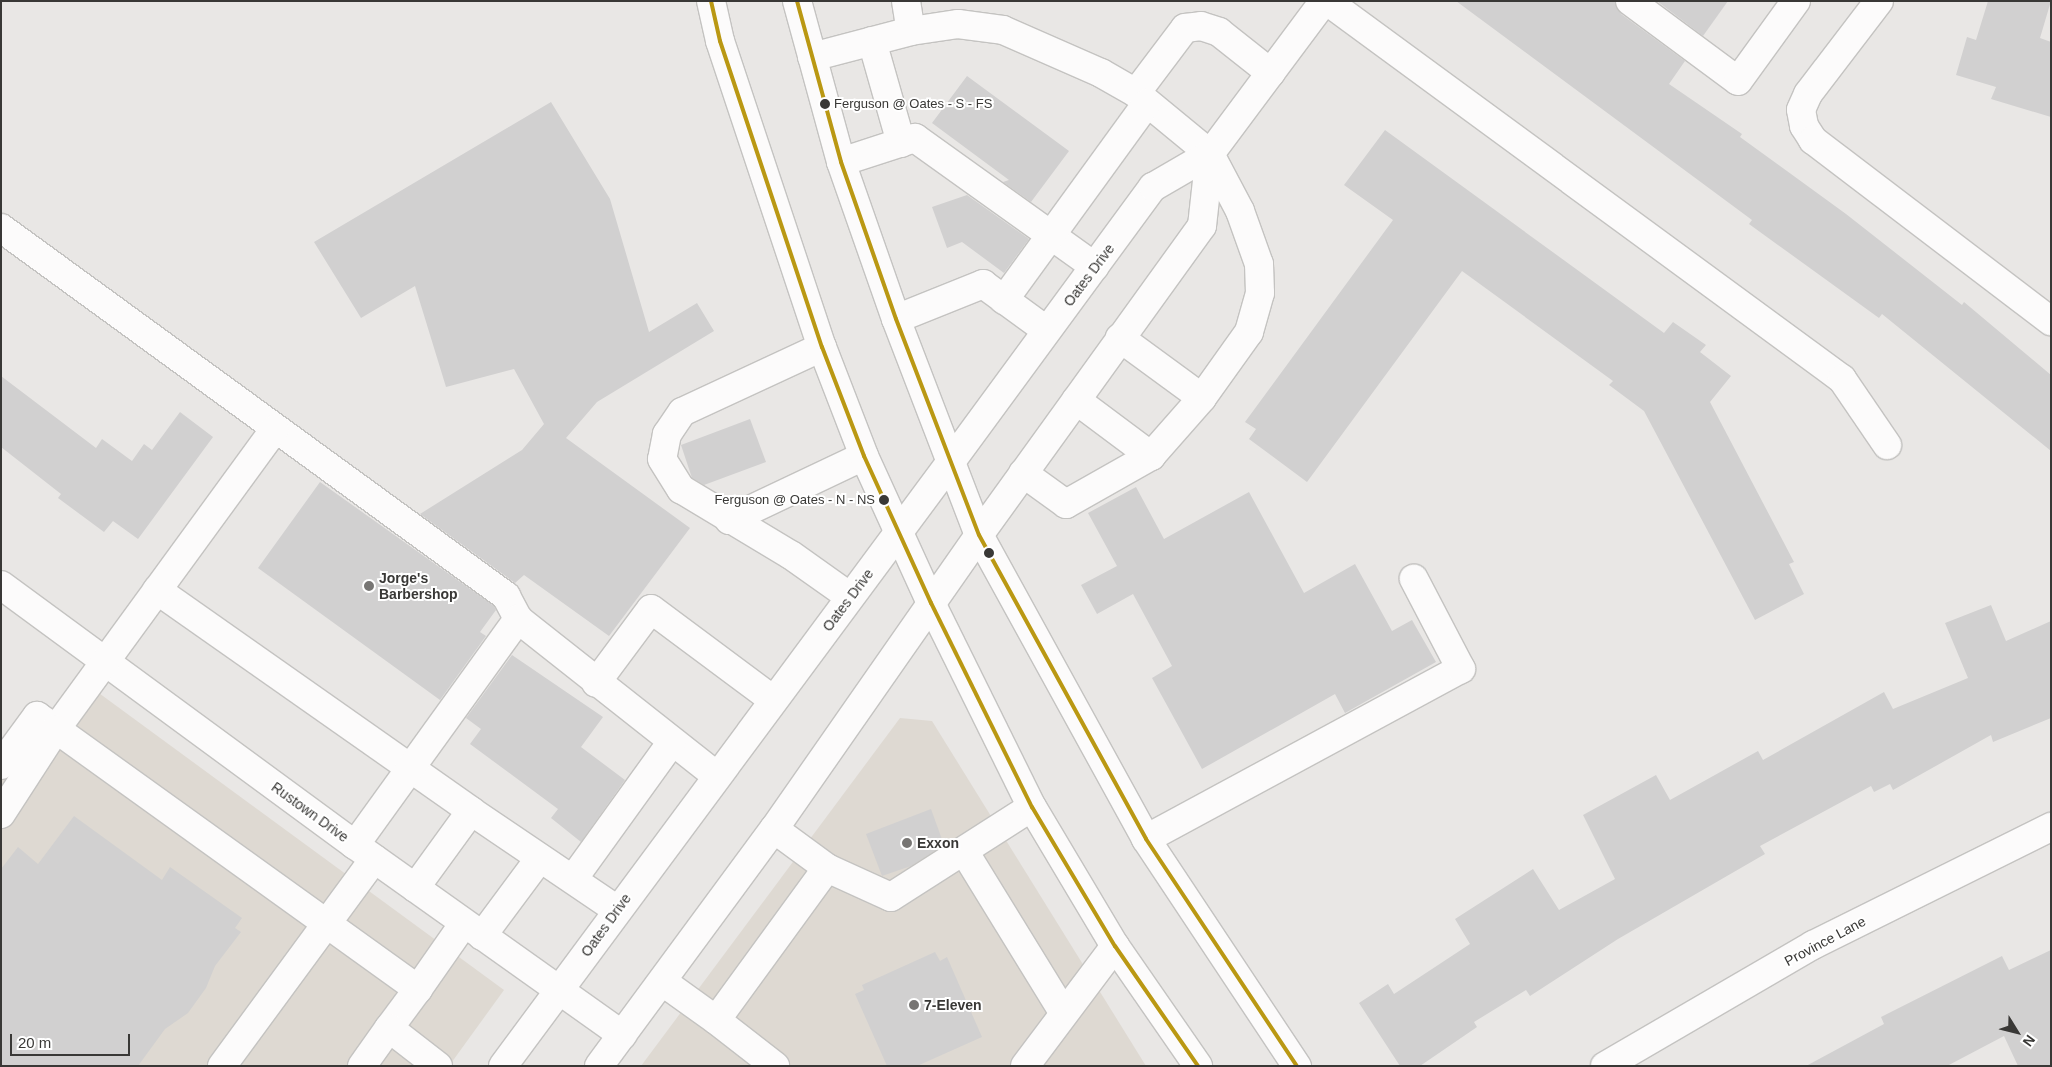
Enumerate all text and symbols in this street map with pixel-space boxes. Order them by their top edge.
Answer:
place label: Ferguson @ Oates - S - FS [834,96,992,112]
marker: Ferguson @ Oates - S - FS [820,99,830,109]
street label: Oates Drive [1060,240,1118,310]
place label: Ferguson @ Oates - N - NS [714,492,875,508]
marker: Ferguson @ Oates - N - NS [879,495,889,505]
unlabelled marker [984,548,994,558]
street label: Oates Drive [819,565,877,635]
place label: Jorge's Barbershop [379,570,458,602]
marker: Jorge's Barbershop [363,580,375,592]
street label: Rustown Drive [268,778,352,846]
place label: Exxon [917,835,959,851]
marker: Exxon [901,837,913,849]
street label: Oates Drive [577,890,635,960]
street label: Province Lane [1782,913,1868,969]
place label: 7-Eleven [924,997,982,1013]
marker: 7-Eleven [908,999,920,1011]
north arrow [1992,1007,2042,1057]
scale bar [12,1024,132,1056]
text: N [2020,1032,2039,1050]
text: 20 m [18,1034,51,1051]

